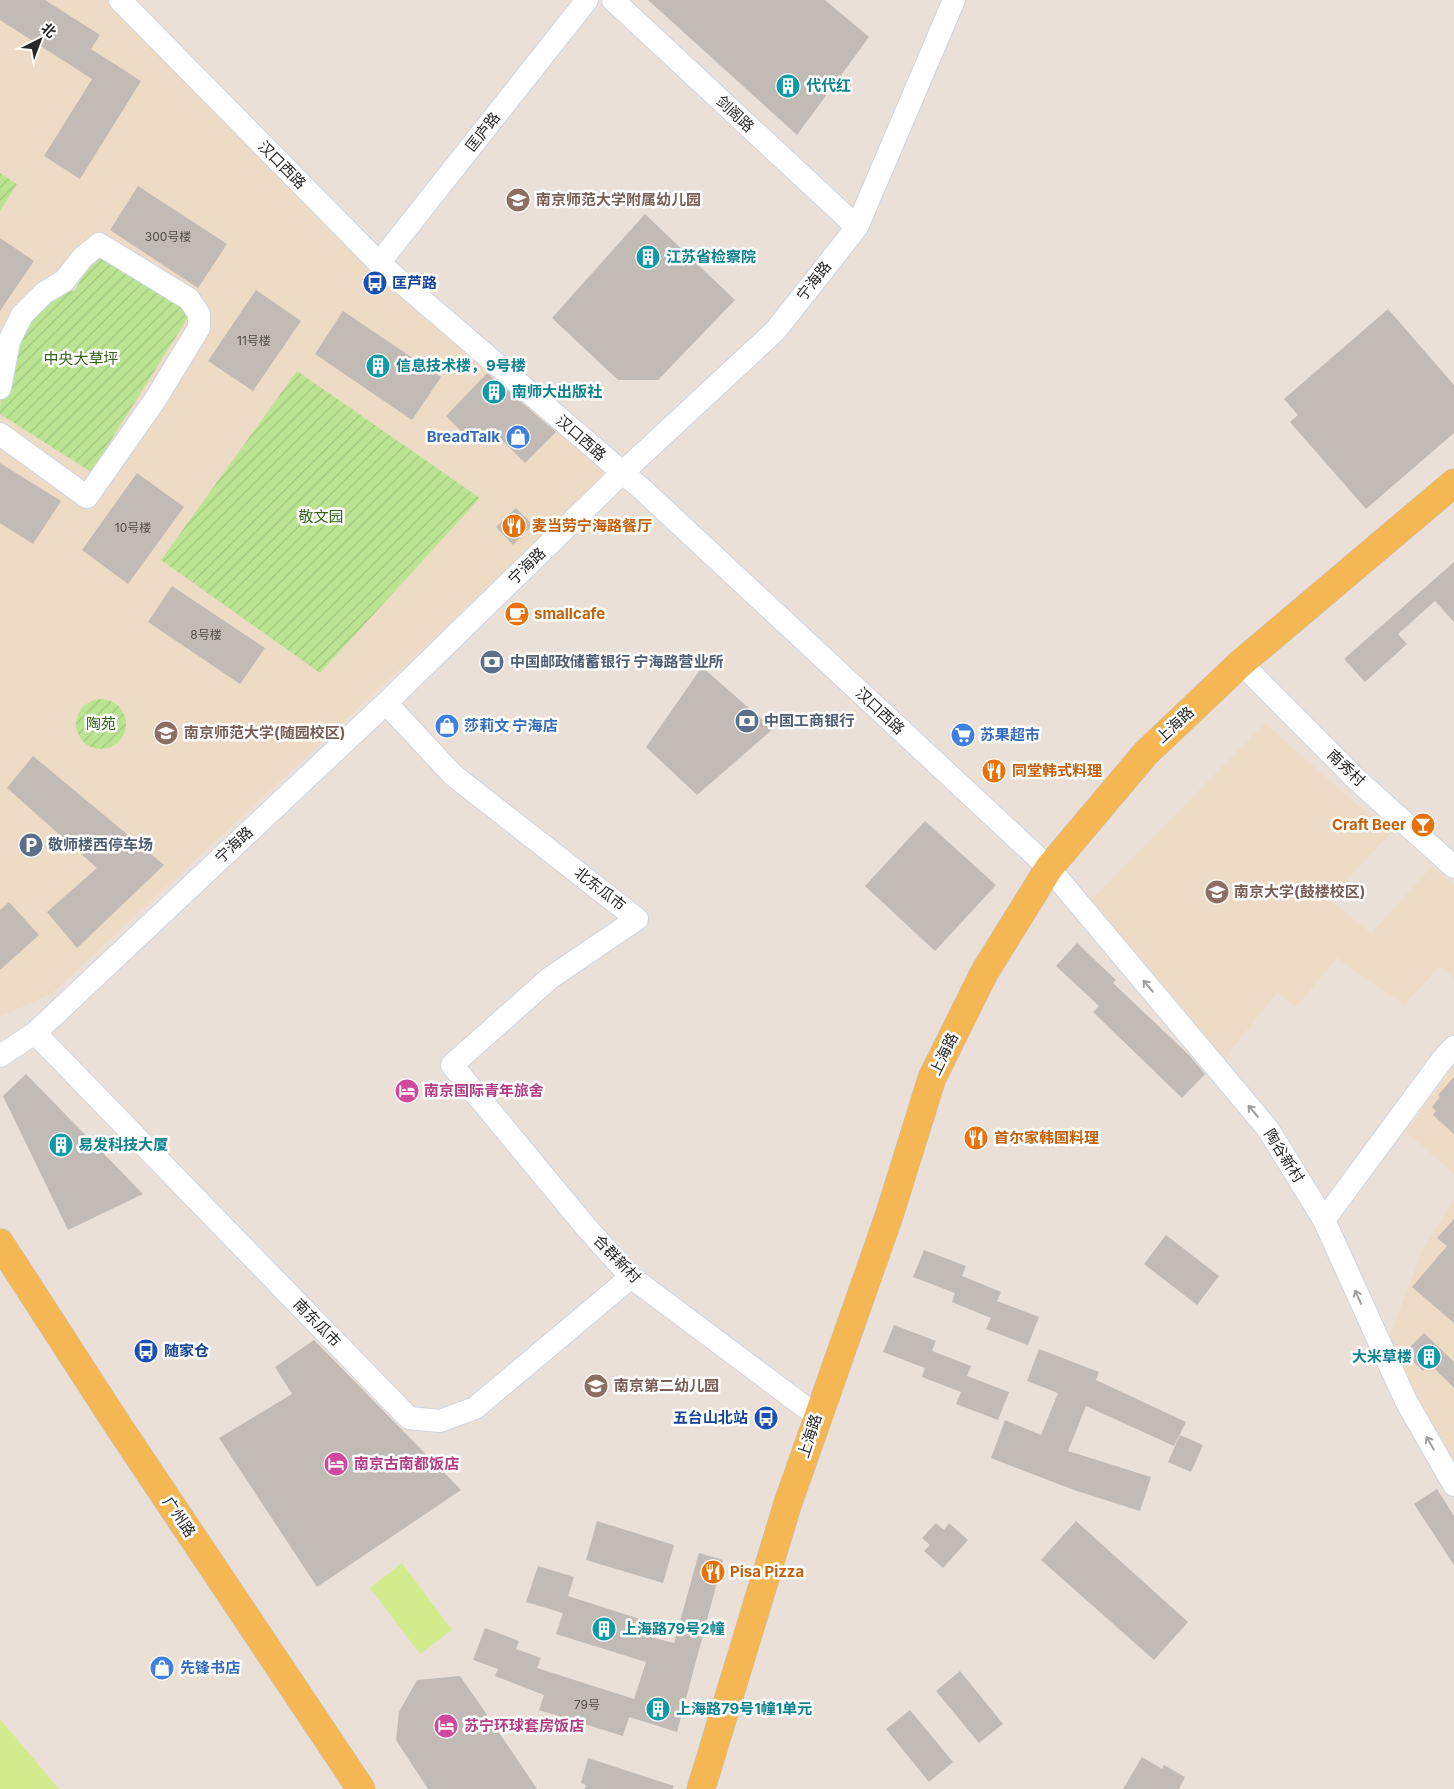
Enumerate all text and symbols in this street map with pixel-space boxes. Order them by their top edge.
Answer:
north arrow [15,15,65,65]
text: 北 [38,19,60,41]
building icon: 代代红 [775,73,801,99]
place label: 代代红 [806,76,851,95]
street label: 剑阁路 [712,91,758,136]
street label: 匡庐路 [461,108,504,155]
street label: 汉口西路 [254,137,310,193]
school or university icon: 南京师范大学附属幼儿园 [505,187,531,213]
place label: 南京师范大学附属幼儿园 [536,190,701,209]
house number: 300号楼 [145,229,191,244]
building icon: 江苏省检察院 [635,244,661,270]
place label: 江苏省检察院 [666,247,756,266]
street label: 宁海路 [792,257,835,304]
bus stop icon: 匡芦路 [362,270,388,296]
place label: 匡芦路 [392,273,437,292]
house number: 11号楼 [237,333,271,348]
park label: 中央大草坪 [43,349,119,368]
building icon: 信息技术楼，9号楼 [365,353,391,379]
place label: 信息技术楼，9号楼 [396,356,526,375]
building icon: 南师大出版社 [481,379,507,405]
place label: 南师大出版社 [512,382,602,401]
street label: 汉口西路 [552,411,610,464]
shop icon: BreadTalk [505,424,531,450]
place label: BreadTalk [427,427,500,446]
park label: 敬文园 [298,507,344,526]
restaurant icon: 麦当劳宁海路餐厅 [501,513,527,539]
place label: 麦当劳宁海路餐厅 [532,516,652,535]
house number: 10号楼 [115,520,151,535]
street label: 宁海路 [504,543,549,588]
cafe icon: smallcafe [504,601,530,627]
place label: smallcafe [534,604,605,623]
house number: 8号楼 [190,627,222,642]
bank icon: 中国邮政储蓄银行 宁海路营业所 [479,649,505,675]
place label: 中国邮政储蓄银行 宁海路营业所 [510,652,724,671]
street label: 汉口西路 [852,683,909,738]
street label: 上海路 [1152,702,1198,747]
bank icon: 中国工商银行 [734,708,760,734]
place label: 中国工商银行 [764,711,854,730]
shop icon: 莎莉文 宁海店 [434,713,460,739]
park label: 陶苑 [86,714,116,733]
place label: 莎莉文 宁海店 [464,716,558,735]
school or university icon: 南京师范大学(随园校区) [153,720,179,746]
supermarket icon: 苏果超市 [950,722,976,748]
place label: 南京师范大学(随园校区) [184,723,345,742]
place label: 苏果超市 [980,725,1040,744]
street label: 南秀村 [1324,745,1369,790]
restaurant icon: 同堂韩式料理 [981,758,1007,784]
place label: 同堂韩式料理 [1012,761,1102,780]
bar icon: Craft Beer [1410,812,1436,838]
place label: Craft Beer [1332,815,1406,834]
street label: 宁海路 [211,822,257,867]
parking icon: 敬师楼西停车场 [18,832,44,858]
place label: 敬师楼西停车场 [48,835,153,854]
street label: 北东瓜市 [571,863,630,915]
school or university icon: 南京大学(鼓楼校区) [1204,879,1230,905]
place label: 南京大学(鼓楼校区) [1234,882,1365,901]
one-way arrow [1143,980,1154,993]
street label: 上海路 [925,1029,962,1078]
hotel icon: 南京国际青年旅舍 [394,1078,420,1104]
place label: 南京国际青年旅舍 [424,1081,544,1100]
one-way arrow [1247,1105,1258,1118]
restaurant icon: 首尔家韩国料理 [963,1125,989,1151]
street label: 陶谷新村 [1260,1125,1308,1186]
place label: 首尔家韩国料理 [994,1128,1099,1147]
building icon: 易发科技大厦 [48,1132,74,1158]
place label: 易发科技大厦 [78,1135,168,1154]
street label: 合群新村 [590,1230,645,1287]
one-way arrow [1353,1290,1363,1305]
street label: 南东瓜市 [290,1294,345,1351]
bus stop icon: 随家仓 [133,1338,159,1364]
place label: 随家仓 [164,1341,209,1360]
building icon: 大米草楼 [1416,1344,1442,1370]
place label: 大米草楼 [1352,1347,1412,1366]
school or university icon: 南京第二幼儿园 [583,1373,609,1399]
place label: 南京第二幼儿园 [614,1376,719,1395]
bus stop icon: 五台山北站 [753,1405,779,1431]
place label: 五台山北站 [673,1408,748,1427]
street label: 上海路 [794,1412,826,1460]
one-way arrow [1424,1436,1434,1451]
hotel icon: 南京古南都饭店 [323,1451,349,1477]
place label: 南京古南都饭店 [354,1454,459,1473]
street label: 广州路 [159,1493,200,1541]
restaurant icon: Pisa Pizza [700,1559,726,1585]
place label: Pisa Pizza [730,1562,804,1581]
building icon: 上海路79号2幢 [591,1616,617,1642]
place label: 上海路79号2幢 [622,1619,725,1638]
shop icon: 先锋书店 [149,1655,175,1681]
place label: 先锋书店 [180,1658,240,1677]
building icon: 上海路79号1幢1单元 [645,1696,671,1722]
house number: 79号 [574,1697,600,1712]
place label: 上海路79号1幢1单元 [676,1699,812,1718]
hotel icon: 苏宁环球套房饭店 [433,1713,459,1739]
place label: 苏宁环球套房饭店 [464,1716,584,1735]

